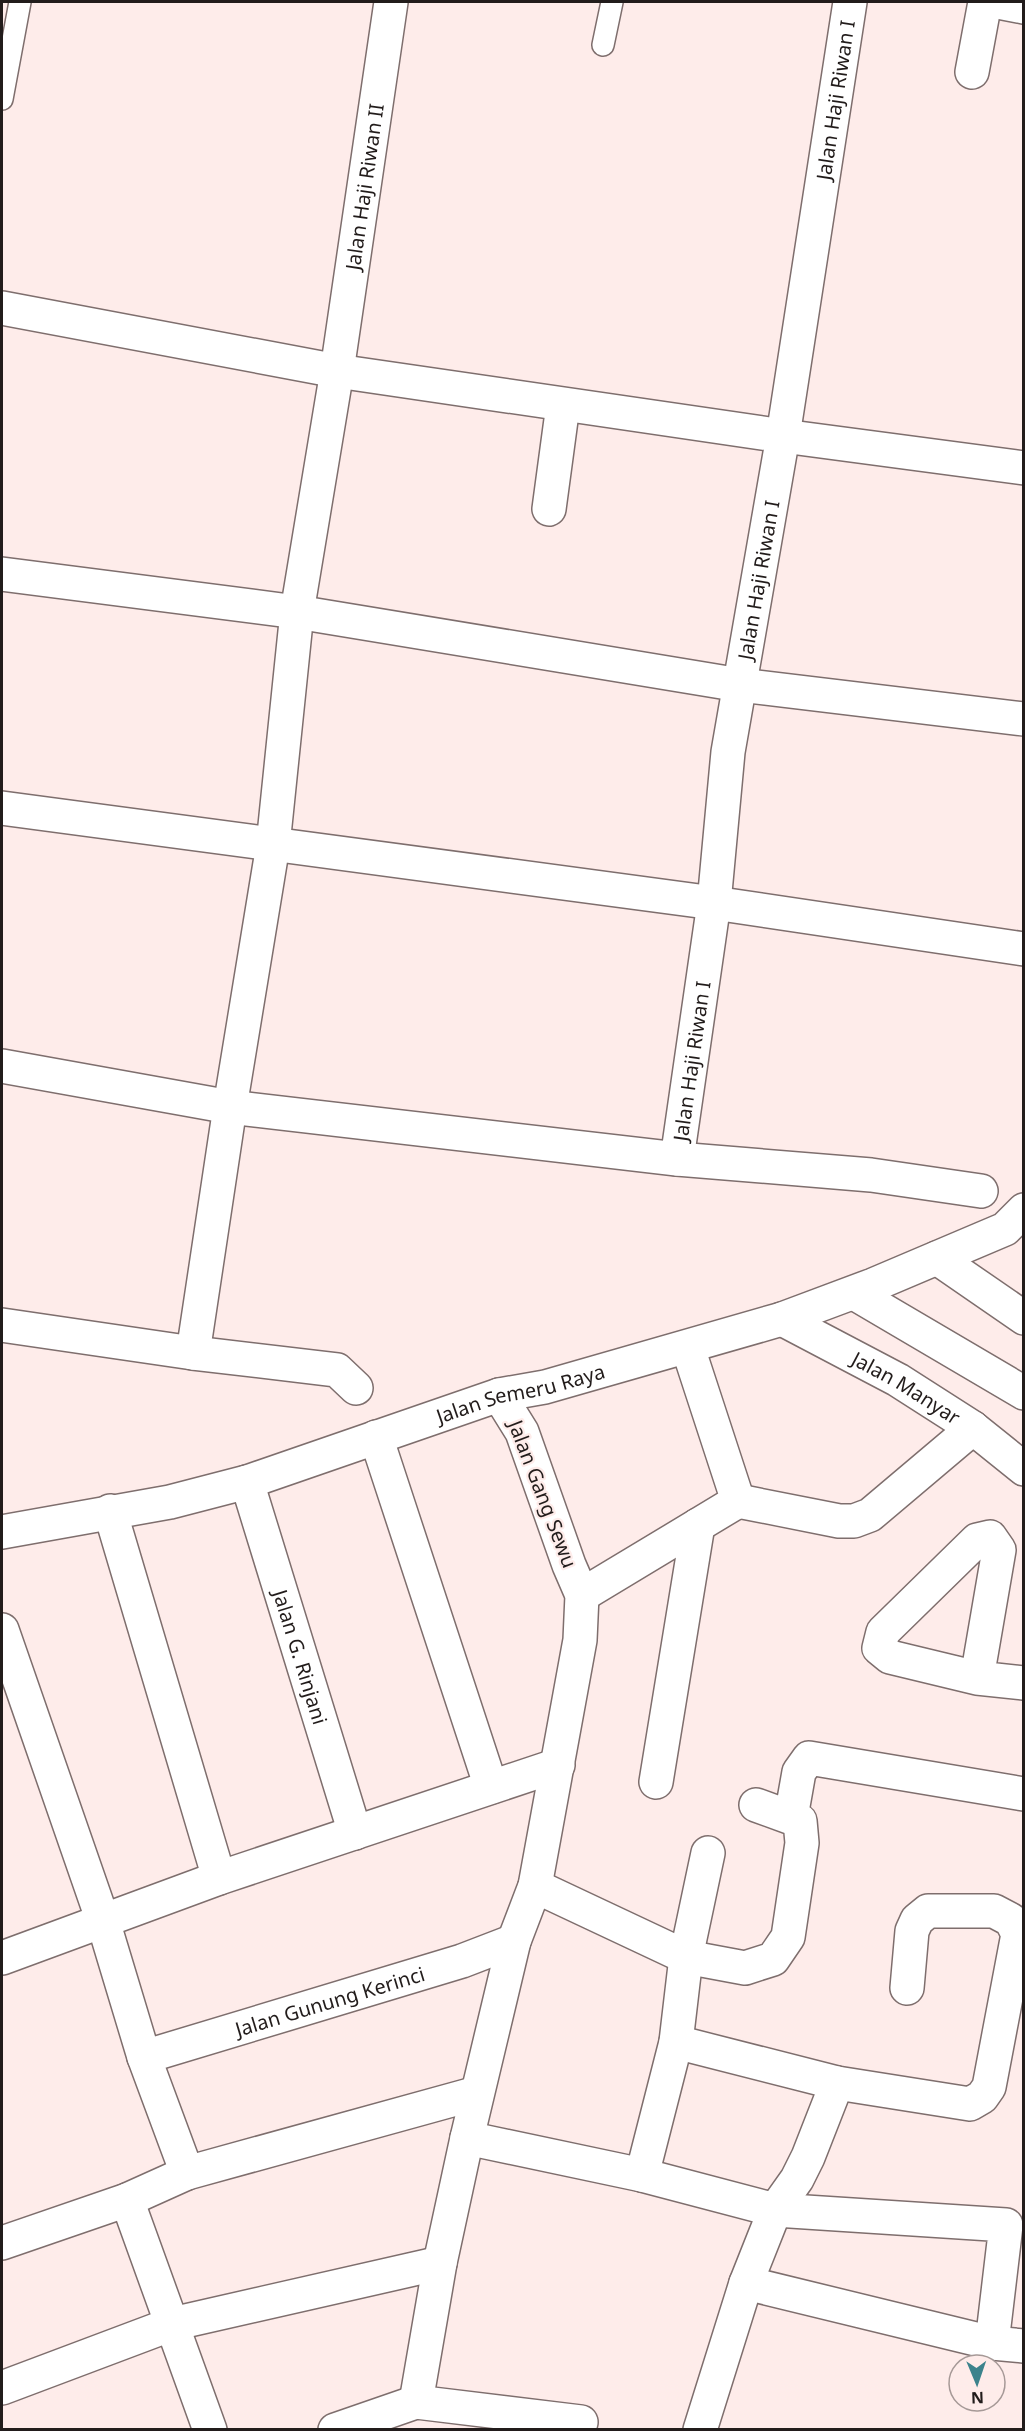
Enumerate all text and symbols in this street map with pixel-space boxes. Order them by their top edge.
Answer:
street label: Jalan Haji Riwan I [809,18,861,184]
street label: Jalan Haji Riwan II [338,102,389,274]
street label: Jalan Haji Riwan I [730,498,785,664]
street label: Jalan Haji Riwan I [666,979,716,1145]
street label: Jalan Manyar [846,1344,966,1430]
street label: Jalan Semeru Raya [431,1357,608,1430]
street label: Jalan Gang Sewu [502,1414,584,1572]
street label: Jalan G. Rinjani [267,1584,334,1728]
street label: Jalan Gunung Kerinci [230,1960,428,2043]
north arrow [947,2353,1007,2413]
text: N [971,2387,984,2409]

